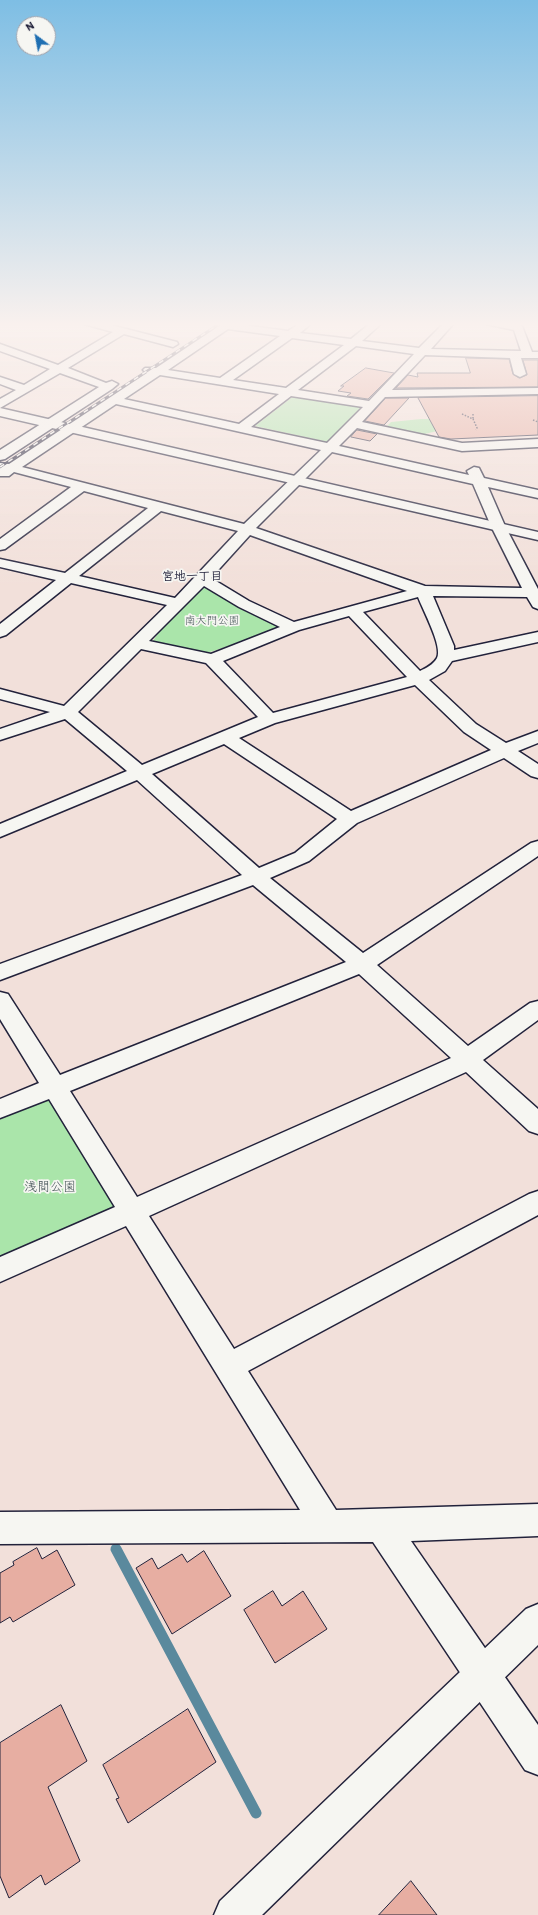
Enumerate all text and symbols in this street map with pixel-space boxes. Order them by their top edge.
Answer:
north arrow [16,16,56,56]
text: N [23,19,37,34]
district label: 宮地一丁目 [162,570,222,584]
park label: 南大門公園 [185,614,239,628]
park label: 浅間公園 [24,1180,76,1196]

